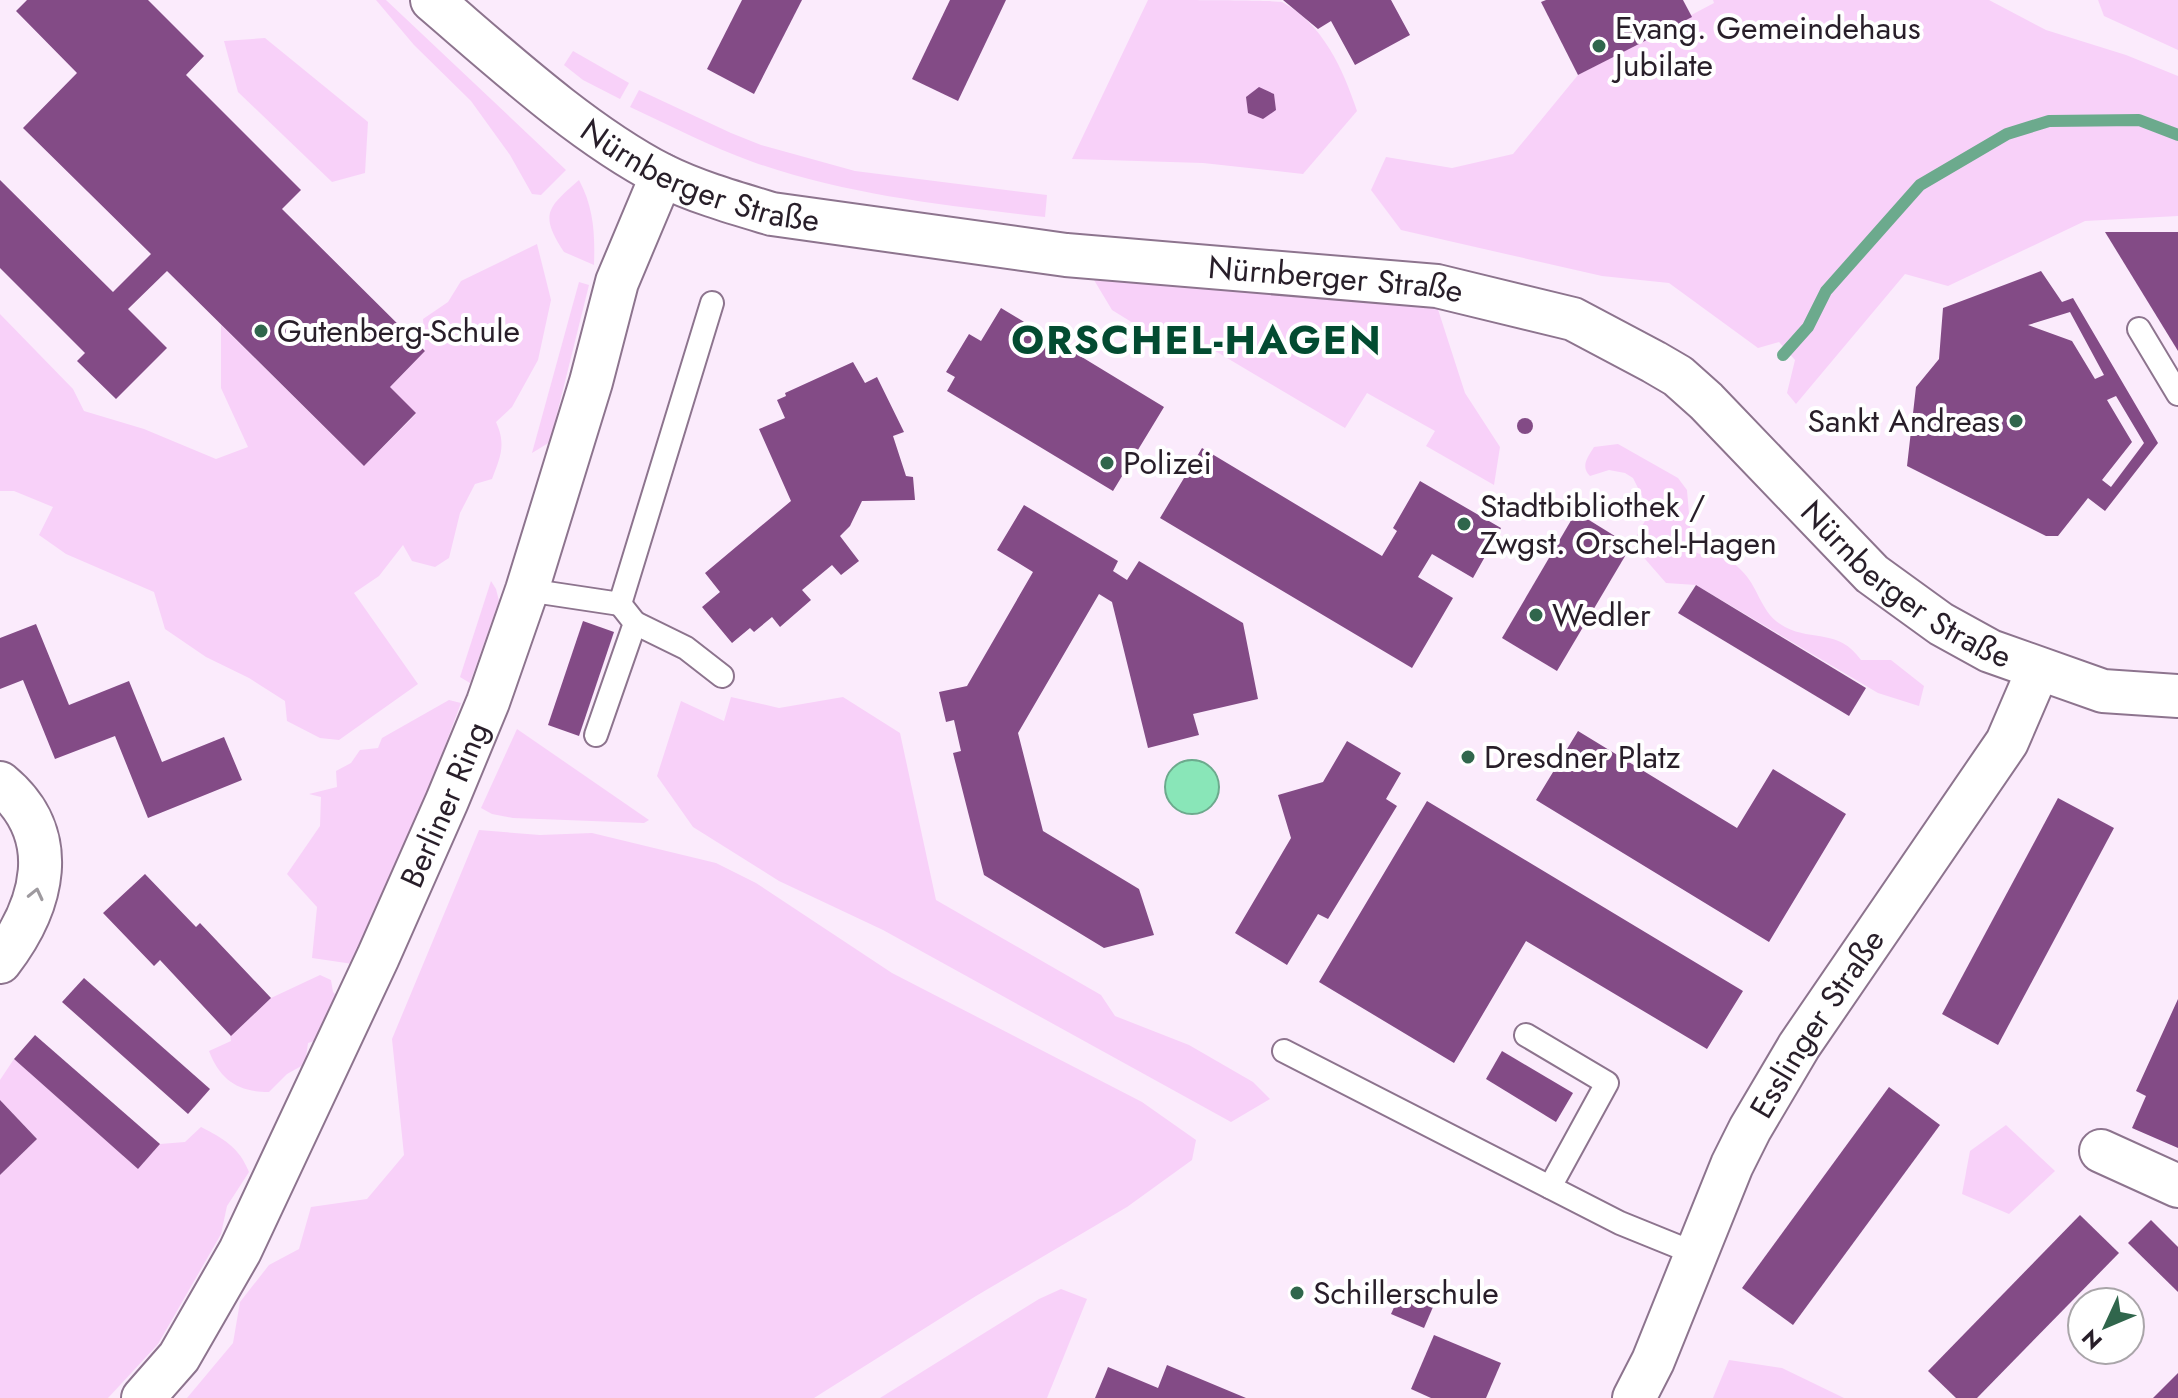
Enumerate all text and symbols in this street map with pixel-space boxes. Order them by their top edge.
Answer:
place label: Evang. Gemeindehaus Jubilate [1611,5,1921,88]
marker: Evang. Gemeindehaus Jubilate [1590,37,1608,55]
street label: Nürnberger Straße [571,107,822,243]
street label: Nürnberger Straße [1206,244,1468,315]
place label: Gutenberg-Schule [277,308,520,354]
district label: ORSCHEL-HAGEN [1011,311,1383,369]
marker: Gutenberg-Schule [252,322,270,340]
place label: Sankt Andreas [1807,398,2000,444]
marker: Sankt Andreas [2007,412,2025,430]
place label: Polizei [1123,440,1212,486]
marker: Polizei [1098,454,1116,472]
place label: Stadtbibliothek / Zwgst. Orschel-Hagen [1480,483,1777,566]
street label: Nürnberger Straße [1790,490,2017,680]
marker: Stadtbibliothek / Zwgst. Orschel-Hagen [1455,515,1473,533]
place label: Wedler [1552,592,1651,638]
marker: Wedler [1527,606,1545,624]
street label: Berliner Ring [389,715,500,895]
place label: Dresdner Platz [1484,734,1681,780]
marker: Dresdner Platz [1459,748,1477,766]
one-way arrow [27,887,44,901]
street label: Esslinger Straße [1738,920,1895,1127]
place label: Schillerschule [1313,1270,1499,1316]
marker: Schillerschule [1288,1284,1306,1302]
north arrow [2066,1286,2146,1366]
text: N [2074,1322,2109,1357]

